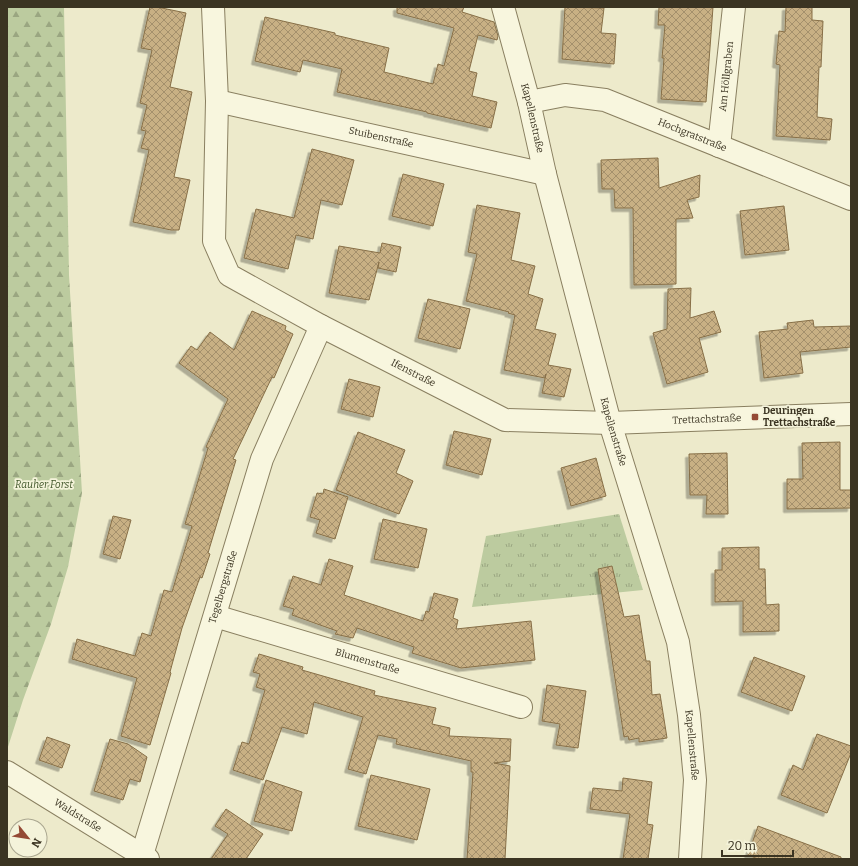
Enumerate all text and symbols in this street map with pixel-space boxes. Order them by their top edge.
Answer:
street label: Am Höllgraben [717,40,736,112]
street label: Kapellenstraße [518,82,546,154]
street label: Hochgratstraße [656,116,728,154]
street label: Stuibenstraße [347,124,415,151]
street label: Ifenstraße [389,357,438,390]
street label: Kapellenstraße [598,396,629,468]
place label: Deuringen Trettachstraße [763,405,836,429]
street label: Trettachstraße [672,412,742,427]
marker: Deuringen Trettachstraße [750,412,760,422]
park label: Rauher Forst [15,479,73,491]
street label: Tegelbergstraße [206,549,240,625]
street label: Blumenstraße [334,646,401,677]
street label: Kapellenstraße [682,709,701,781]
street label: Waldstraße [52,796,104,835]
north arrow [8,818,48,858]
scale bar [722,832,793,858]
text: N [28,836,44,850]
text: 20 m [728,839,757,853]

